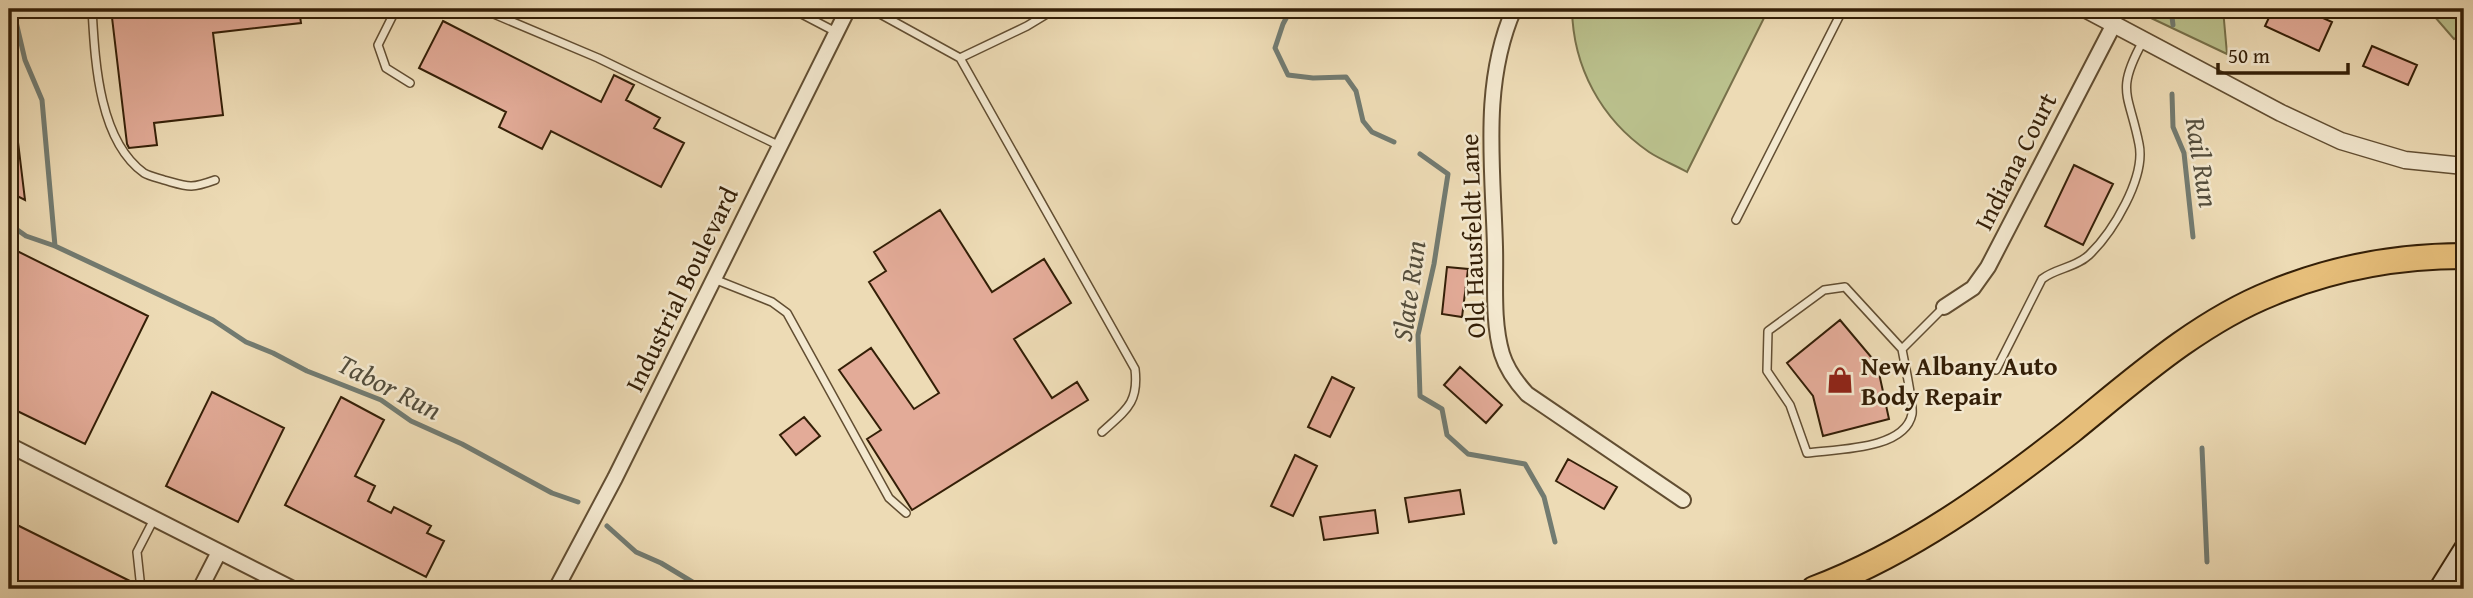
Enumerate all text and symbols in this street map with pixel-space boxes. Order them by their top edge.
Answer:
scale bar [2218,32,2347,76]
text: 50 m [2228,40,2270,71]
street label: Indiana Court [1964,85,2066,237]
water label: Rail Run [2175,113,2230,210]
street label: Old Hausfeldt Lane [1449,133,1495,339]
street label: Industrial Boulevard [614,180,748,398]
water label: Slate Run [1381,238,1435,344]
water label: Tabor Run [331,342,449,430]
place label: New Albany Auto Body Repair [1861,346,2058,415]
shop icon: New Albany Auto Body Repair [1825,365,1855,395]

